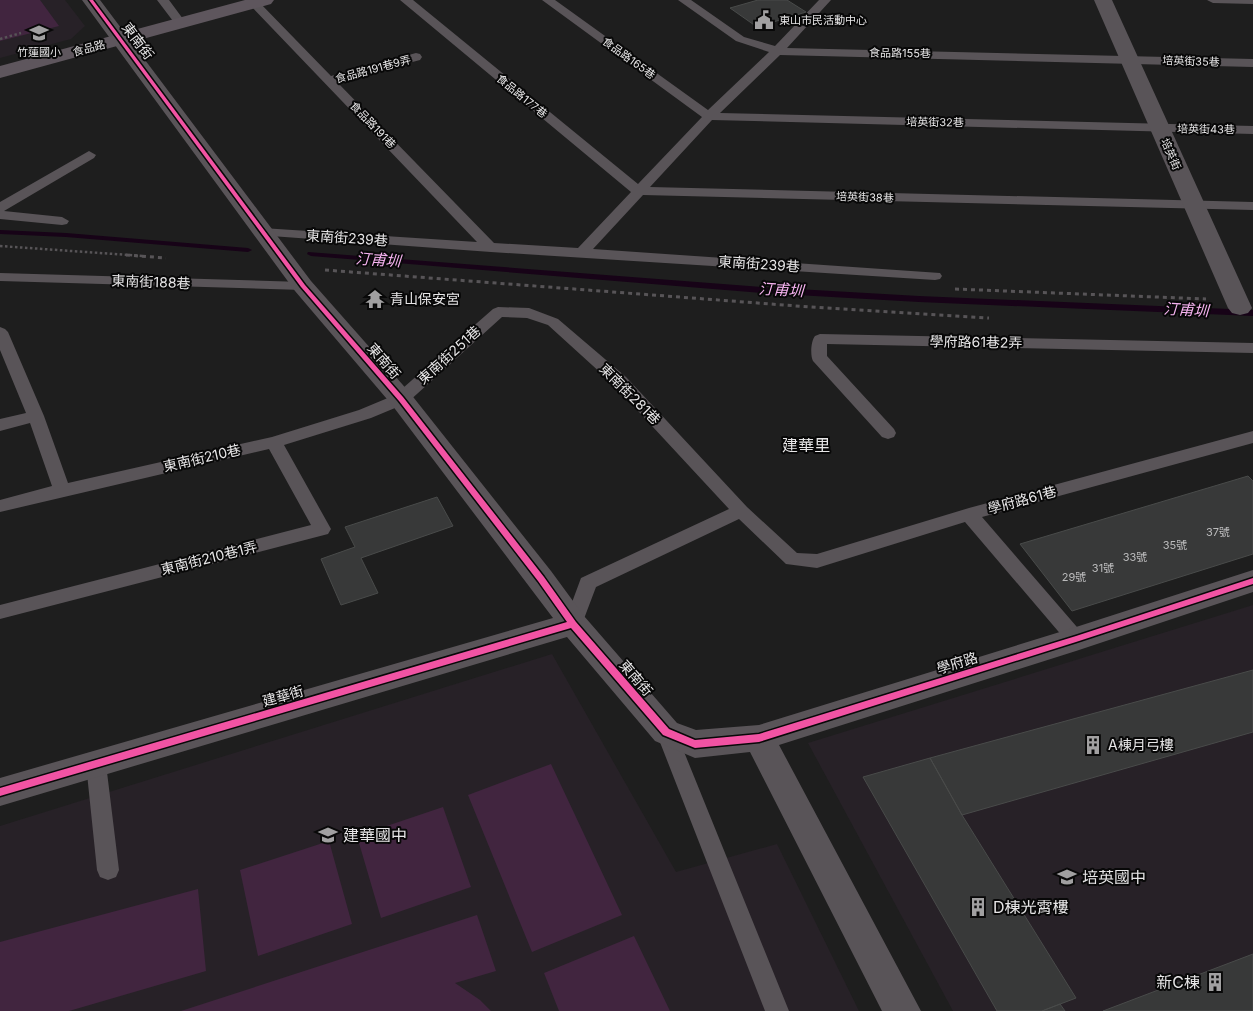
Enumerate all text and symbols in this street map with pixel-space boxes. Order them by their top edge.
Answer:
public building icon: 東山市民活動中心 [753,9,775,31]
place label: 東山市民活動中心 [779,13,867,27]
street label: 東南街 [119,19,158,63]
school or university icon: 竹蓮國小 [28,22,50,44]
street label: 食品路165巷 [600,34,658,82]
street label: 食品路 [71,37,107,59]
place label: 竹蓮國小 [17,45,61,59]
street label: 食品路155巷 [869,45,931,61]
street label: 食品路191巷9弄 [334,52,412,86]
street label: 培英街35巷 [1162,53,1220,69]
street label: 食品路177巷 [494,71,550,121]
street label: 食品路191巷 [347,99,399,151]
street label: 培英街32巷 [906,114,964,130]
street label: 培英街43巷 [1177,121,1235,137]
street label: 培英街 [1158,136,1184,172]
street label: 培英街38巷 [836,189,894,205]
street label: 東南街239巷 [306,226,388,249]
water label: 汀甫圳 [355,248,403,271]
street label: 東南街239巷 [718,252,800,275]
street label: 東南街188巷 [111,272,191,291]
water label: 汀甫圳 [758,279,806,300]
temple icon: 青山保安宮 [364,288,386,310]
place label: 青山保安宮 [390,290,460,307]
water label: 汀甫圳 [1163,299,1211,320]
street label: 東南街251巷 [414,322,484,387]
street label: 學府路61巷2弄 [929,332,1023,351]
street label: 東南街 [364,339,405,382]
street label: 東南街281巷 [596,360,664,428]
district label: 建華里 [782,435,830,455]
street label: 東南街210巷 [161,440,242,475]
street label: 學府路61巷 [986,482,1058,517]
house number: 37號 [1206,525,1230,539]
street label: 東南街210巷1弄 [159,537,259,578]
house number: 35號 [1163,538,1187,552]
house number: 33號 [1123,550,1147,564]
house number: 31號 [1092,561,1114,575]
house number: 29號 [1062,570,1086,584]
street label: 學府路 [934,648,979,677]
street label: 東南街 [616,656,657,699]
street label: 建華街 [260,682,305,709]
building icon: A棟月弓樓 [1082,734,1104,756]
place label: A棟月弓樓 [1108,736,1174,753]
school or university icon: 建華國中 [317,824,339,846]
place label: 建華國中 [343,825,407,845]
school or university icon: 培英國中 [1056,866,1078,888]
place label: 培英國中 [1082,867,1146,887]
building icon: D棟光霄樓 [967,896,989,918]
place label: D棟光霄樓 [993,897,1069,917]
building icon: 新C棟 [1204,971,1226,993]
place label: 新C棟 [1156,972,1200,992]

